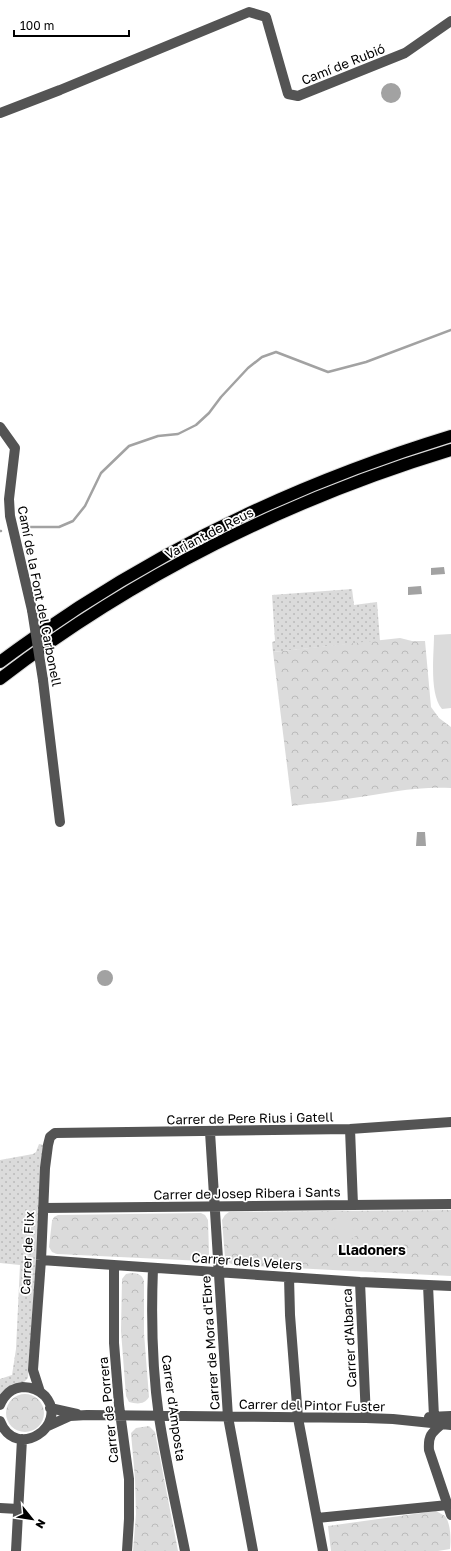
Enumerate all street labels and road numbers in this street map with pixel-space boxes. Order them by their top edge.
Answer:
street label: Camí de Rubió [299,40,387,88]
street label: Camí de la Font del Carbonell [15,504,65,688]
street label: Variant de Reus [162,504,256,562]
street label: Carrer de Pere Rius i Gatell [166,1109,334,1127]
street label: Carrer de Josep Ribera i Sants [153,1183,341,1203]
street label: Carrer de Flix [17,1211,37,1295]
street label: Carrer dels Velers [191,1249,303,1273]
street label: Carrer de Mora d'Ebre [197,1275,223,1411]
street label: Carrer d'Albarca [338,1288,360,1388]
street label: Carrer d'Amposta [159,1354,189,1462]
street label: Carrer de Porrera [94,1356,122,1464]
street label: Carrer del Pintor Fuster [239,1396,385,1414]

